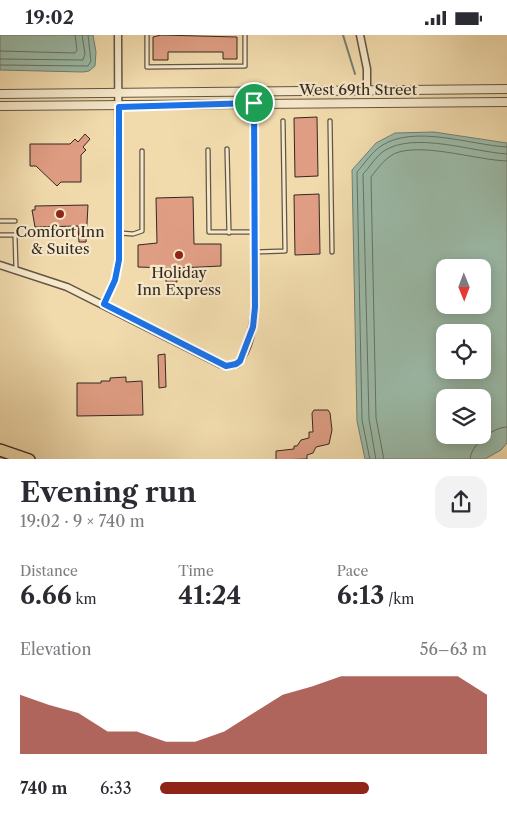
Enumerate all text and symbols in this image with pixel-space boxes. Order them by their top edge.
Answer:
text: 19:02 [25,6,74,29]
street label: West 69th Street [298,80,418,99]
pin [233,82,275,124]
icon: arrive [240,89,268,117]
marker: Comfort Inn & Suites [54,208,66,220]
place label: Comfort Inn & Suites [15,222,105,258]
marker: Holiday Inn Express [173,249,185,261]
north arrow [436,259,491,314]
map controls [436,259,491,444]
place label: Holiday Inn Express [137,263,221,299]
button: locate [436,324,491,379]
button: layers [436,389,491,444]
text: Evening run [20,475,196,509]
button: share [435,476,487,528]
text: 19:02 · 9 × 740 m [20,511,145,531]
text: Distance [20,562,78,580]
text: Time [178,562,214,580]
text: Pace [337,562,368,580]
text: 6.66 [20,580,72,611]
text: 41:24 [178,580,241,611]
text: 6:13 [337,580,384,611]
text: km [72,590,97,608]
text: /km [384,590,414,608]
text: Elevation [20,639,91,659]
text: 56–63 m [420,639,487,659]
text: 740 m [20,778,67,798]
text: 6:33 [100,778,131,798]

